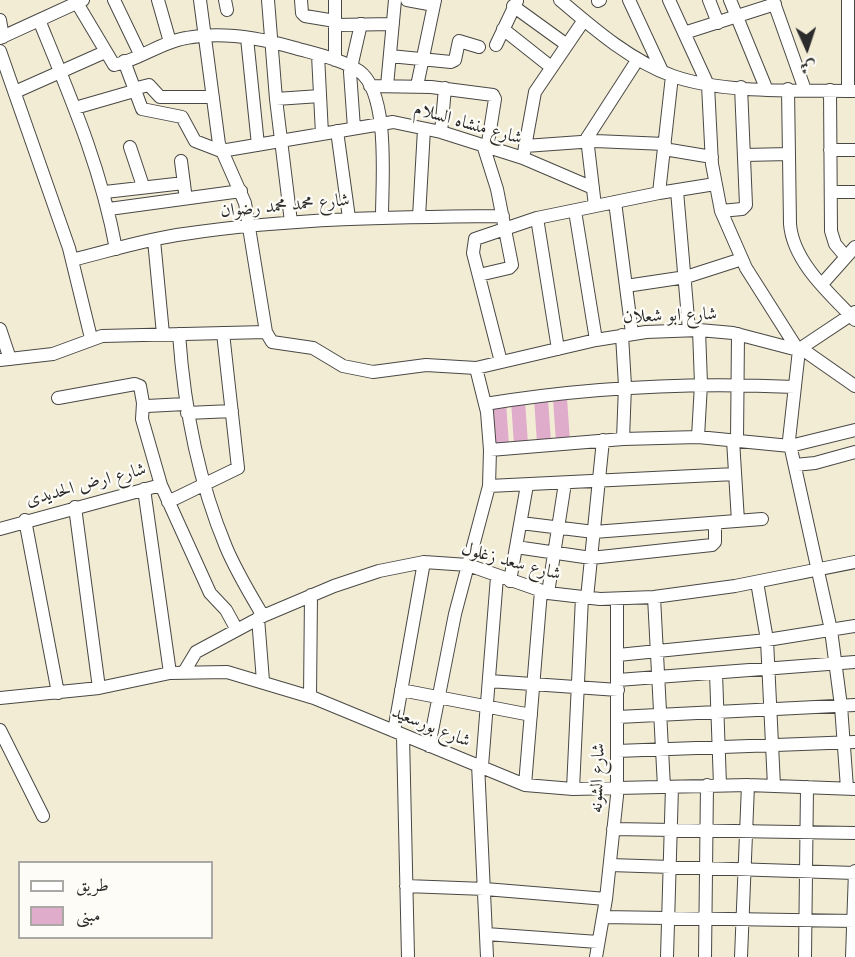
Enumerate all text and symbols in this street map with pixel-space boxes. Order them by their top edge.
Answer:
north arrow [777,18,837,78]
text: ش [800,58,816,74]
street label: شارع منشاه السلام [411,98,525,150]
street label: شارع محمد محمد رضوان [219,190,351,222]
street label: شارع ابو شعلان [622,304,718,328]
street label: شارع ارض الحديدى [24,459,148,511]
street label: شارع سعد زغلول [459,538,563,586]
street label: شارع بورسعيد [389,701,473,753]
street label: شارع الشونه [586,743,610,813]
legend [18,861,213,939]
text: طريق [76,877,109,895]
text: مبنى [76,907,101,925]

